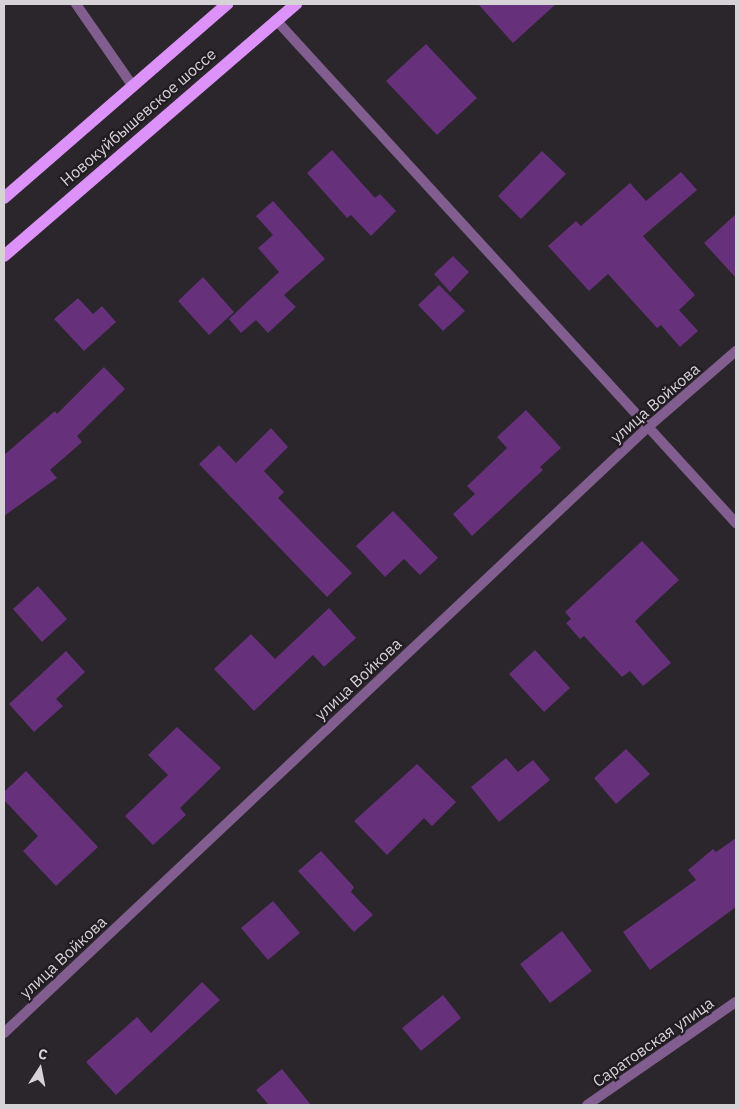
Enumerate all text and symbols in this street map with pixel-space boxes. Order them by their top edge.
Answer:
street label: Новокуйбышевское шоссе [56,44,220,190]
street label: улица Войкова [607,359,703,447]
street label: улица Войкова [311,634,405,724]
street label: улица Войкова [16,912,110,1002]
street label: Саратовская улица [589,993,717,1091]
north arrow [15,1044,65,1094]
text: С [37,1045,49,1064]

